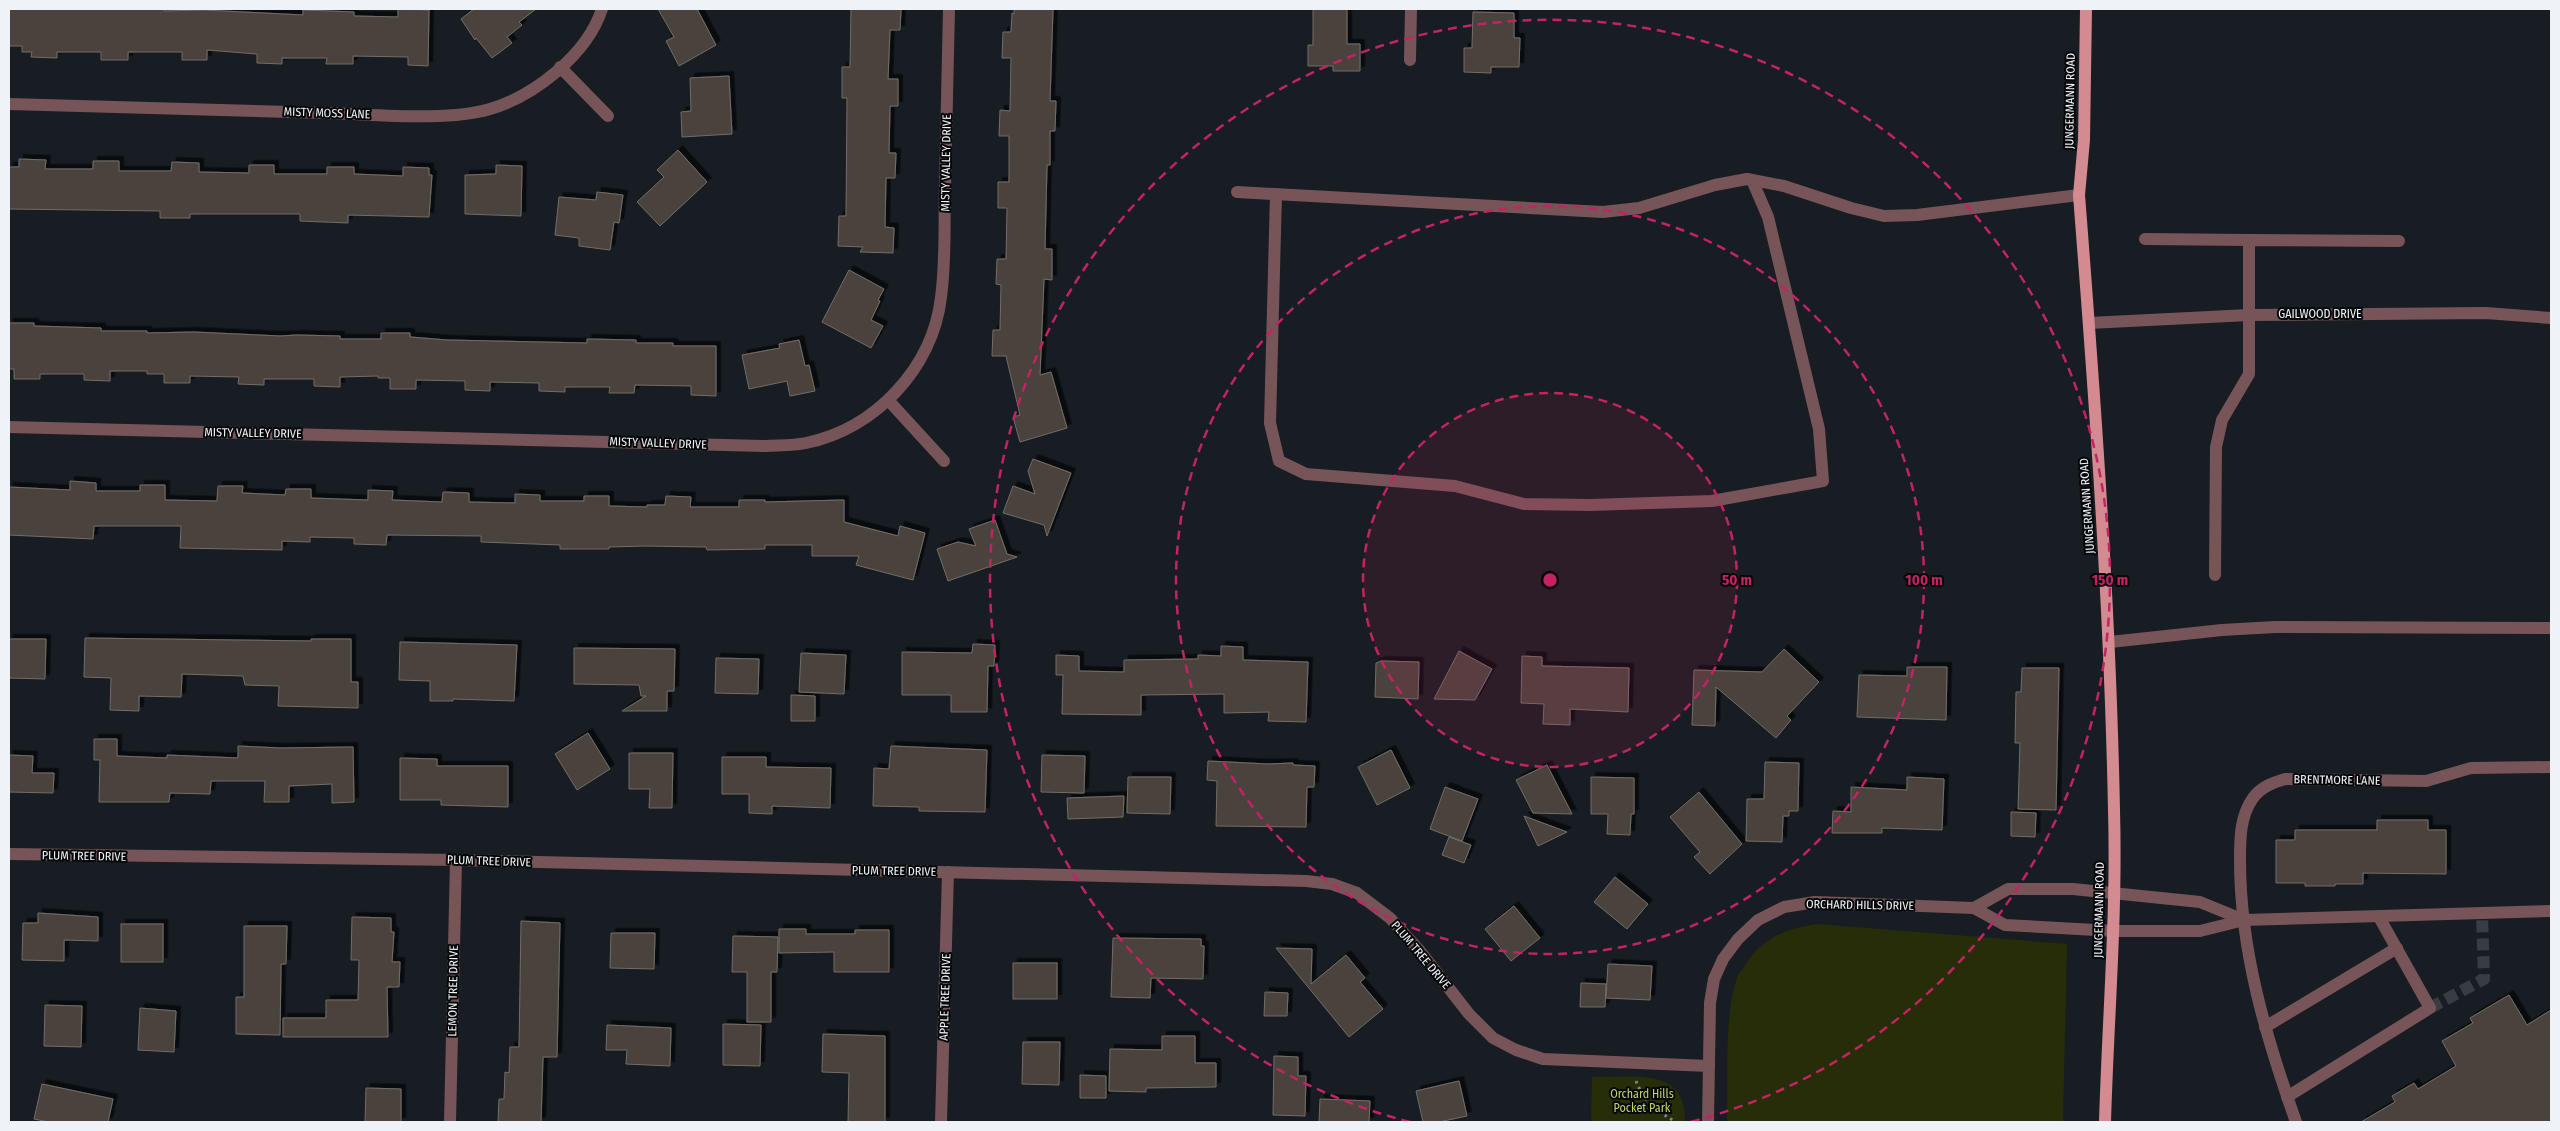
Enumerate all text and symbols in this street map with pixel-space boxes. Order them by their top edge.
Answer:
street label: JUNGERMANN ROAD [2062,53,2078,149]
street label: MISTY MOSS LANE [283,104,371,122]
street label: MISTY VALLEY DRIVE [938,114,954,212]
street label: GAILWOOD DRIVE [2278,307,2362,321]
street label: MISTY VALLEY DRIVE [204,425,302,441]
street label: MISTY VALLEY DRIVE [609,434,707,452]
street label: JUNGERMANN ROAD [2077,458,2097,554]
centre of rings [1541,571,1559,589]
text: 50 m [1722,571,1752,589]
text: 100 m [1905,571,1943,589]
text: 150 m [2092,571,2128,589]
street label: BRENTMORE LANE [2293,772,2381,788]
street label: PLUM TREE DRIVE [42,848,127,864]
street label: PLUM TREE DRIVE [447,853,532,869]
street label: JUNGERMANN ROAD [2091,862,2107,958]
street label: PLUM TREE DRIVE [852,863,937,879]
street label: ORCHARD HILLS DRIVE [1806,897,1914,913]
street label: PLUM TREE DRIVE [1389,918,1454,992]
street label: LEMON TREE DRIVE [445,945,461,1037]
street label: APPLE TREE DRIVE [936,953,954,1041]
park label: Orchard Hills Pocket Park [1610,1087,1674,1115]

